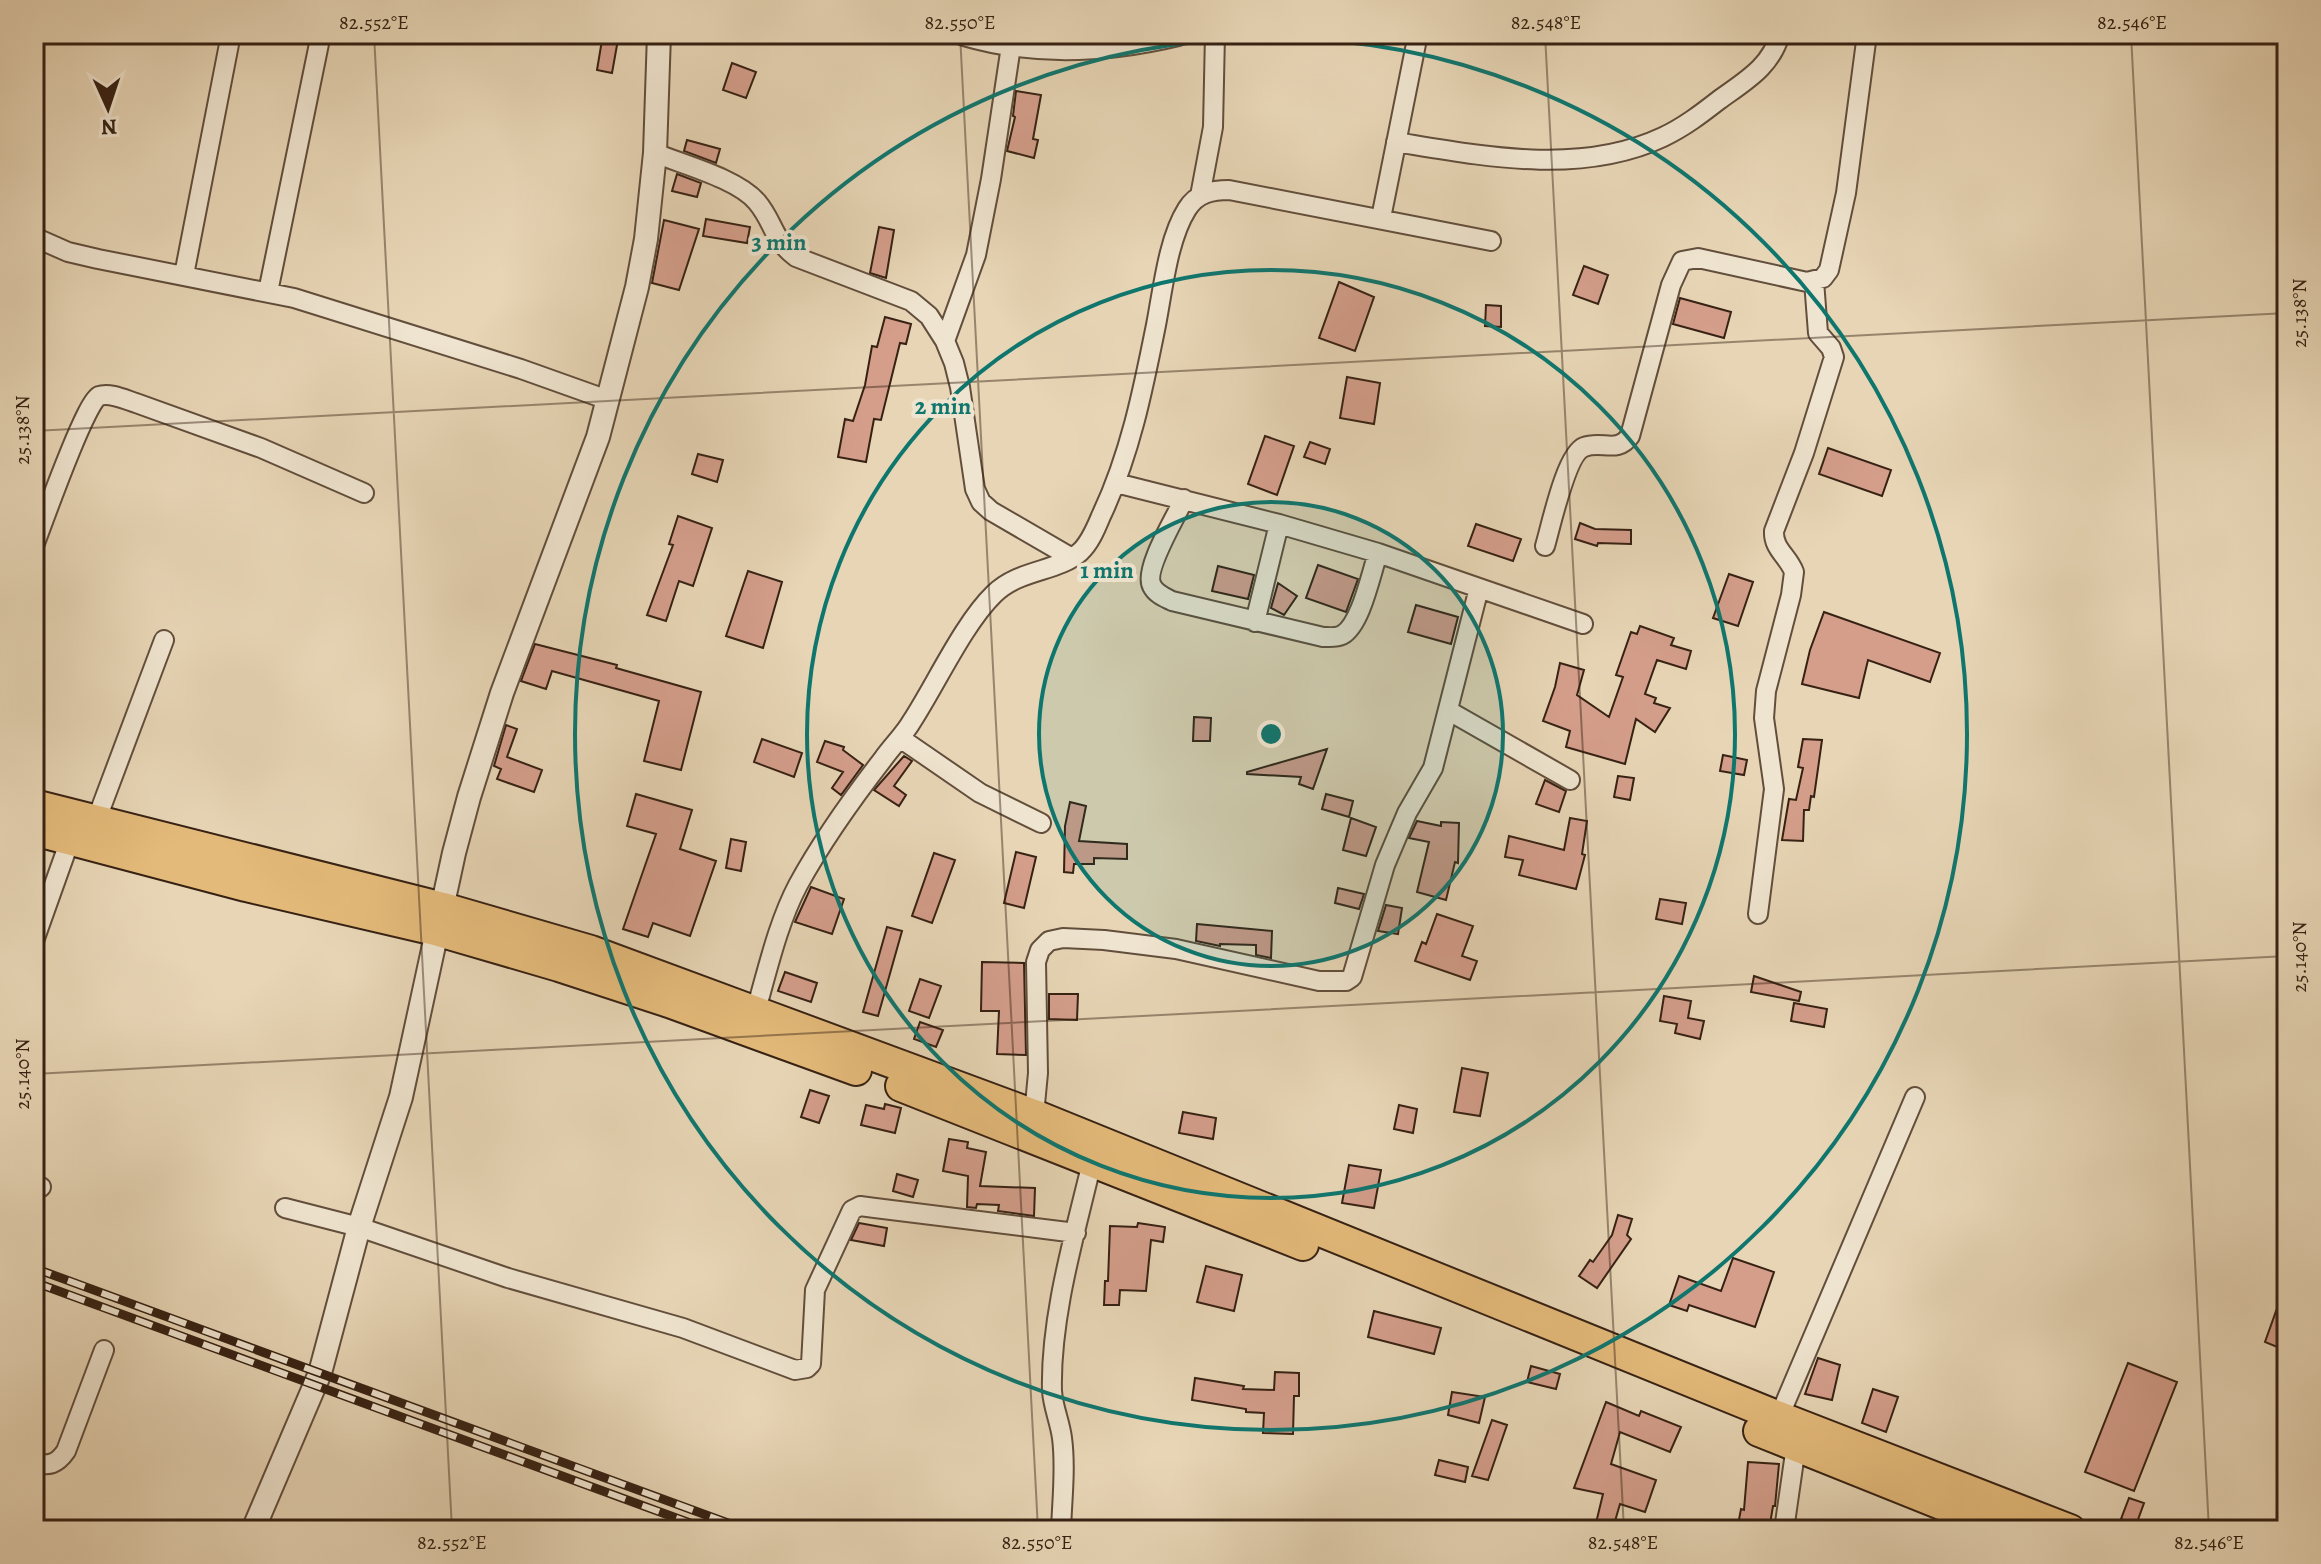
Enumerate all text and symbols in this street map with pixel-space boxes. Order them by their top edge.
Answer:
text: 82.552°E [339,9,409,36]
text: 82.550°E [924,9,996,36]
text: 82.548°E [1511,9,1581,36]
text: 82.546°E [2097,9,2167,36]
north arrow [68,68,148,148]
text: N [100,112,118,142]
text: 3 min [751,226,807,258]
text: 25.138°N [2286,278,2313,348]
text: 2 min [915,390,972,422]
text: 25.138°N [9,395,36,465]
text: 1 min [1080,554,1134,586]
centre of rings [1257,720,1285,748]
text: 25.140°N [2286,921,2313,993]
text: 25.140°N [9,1038,36,1110]
text: 82.552°E [417,1529,487,1556]
text: 82.550°E [1001,1529,1073,1556]
text: 82.548°E [1588,1529,1658,1556]
text: 82.546°E [2174,1529,2244,1556]

